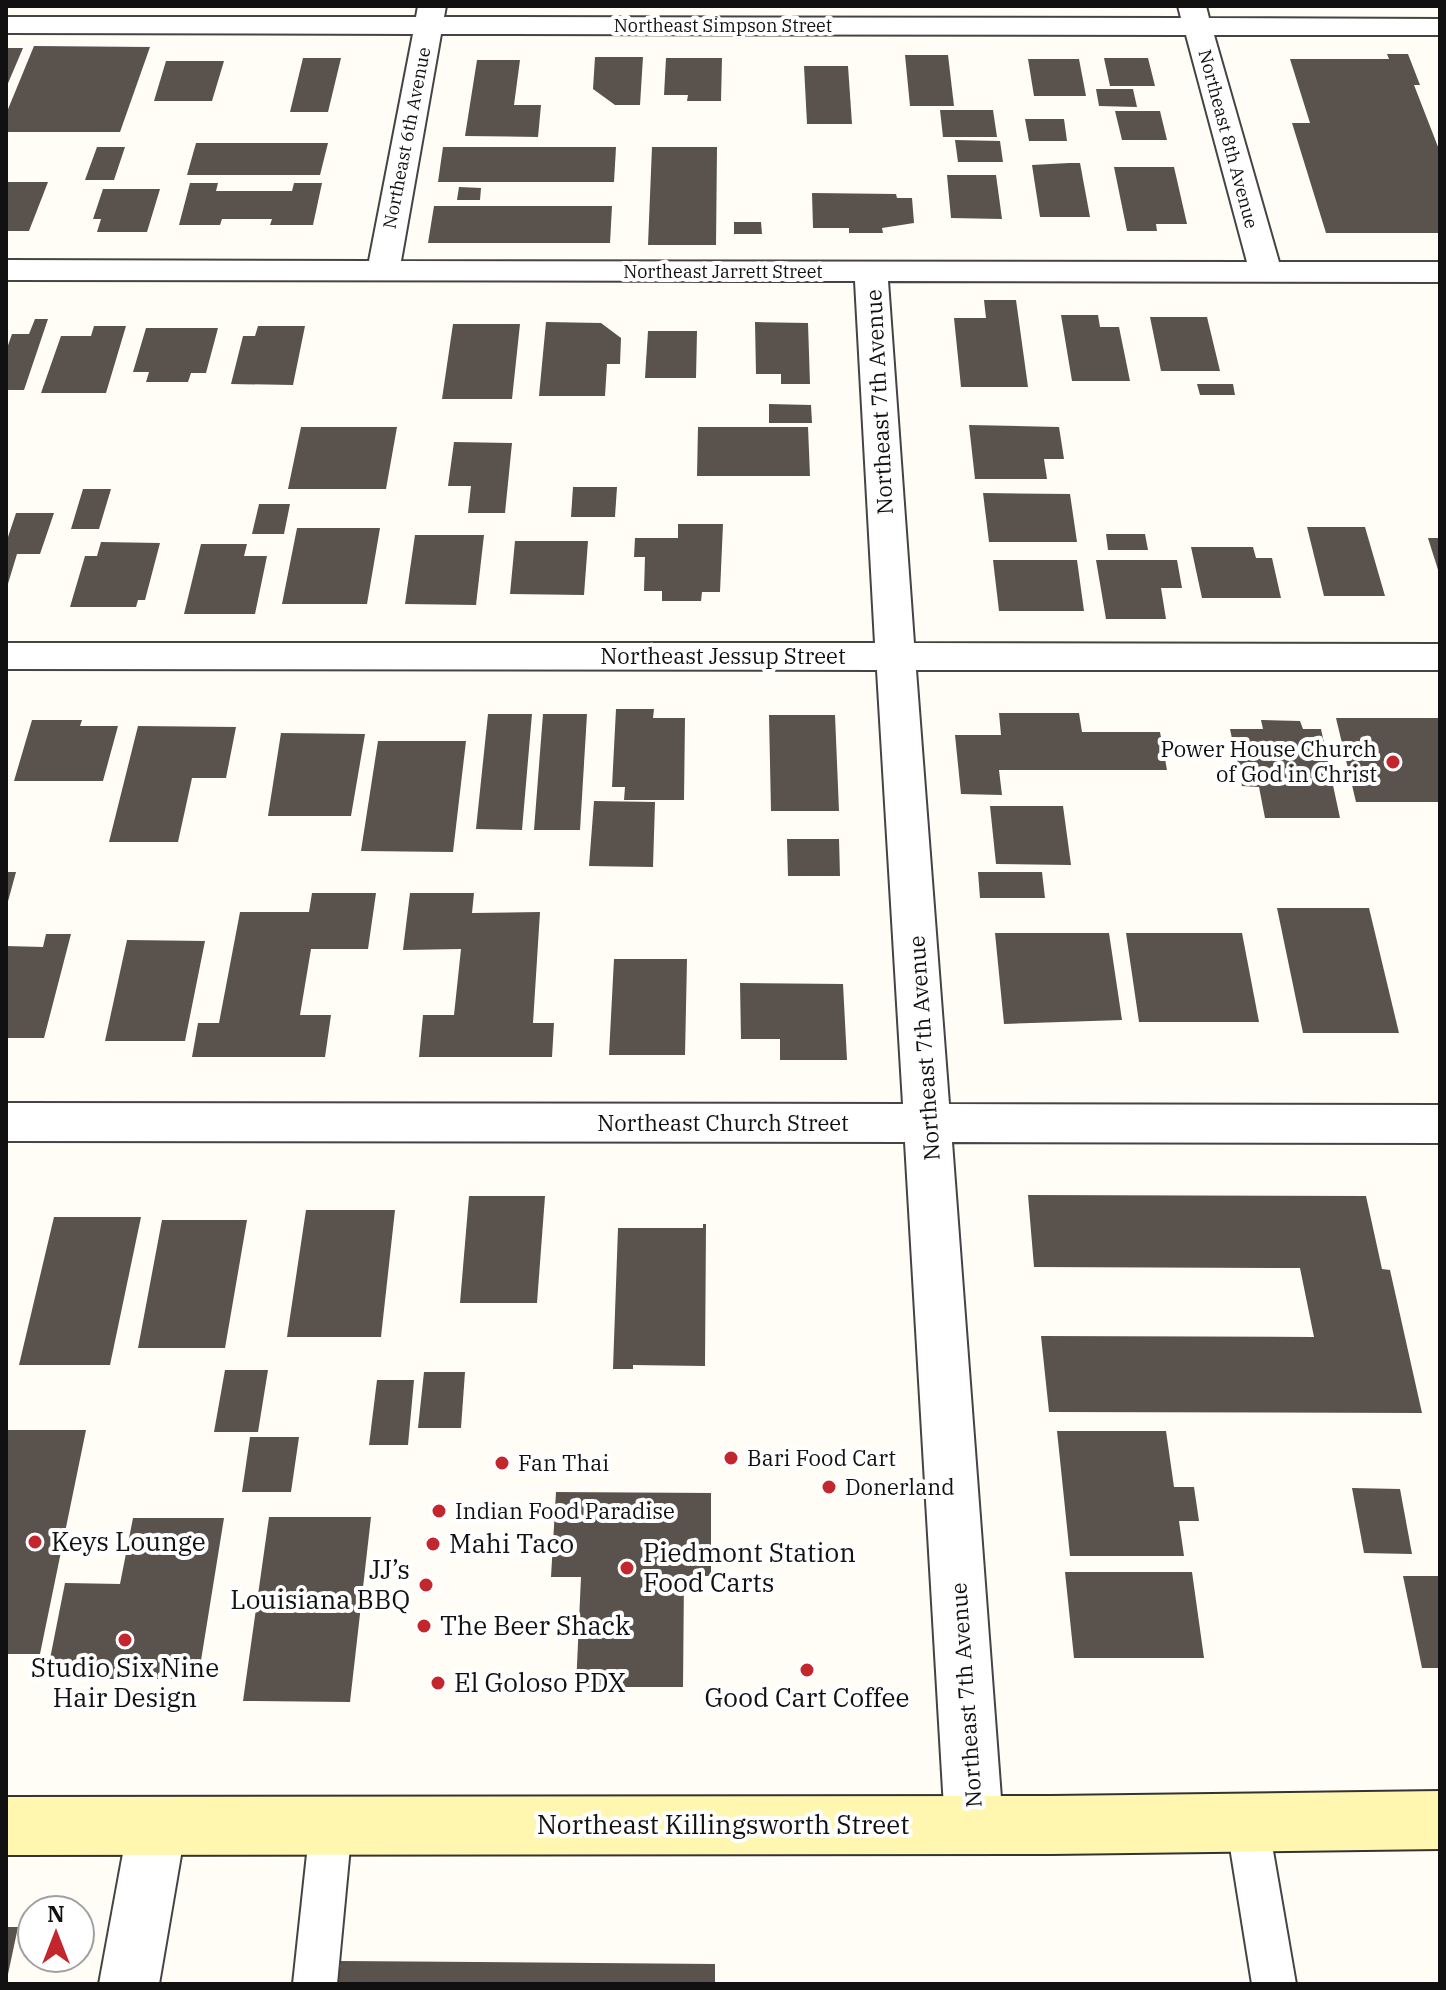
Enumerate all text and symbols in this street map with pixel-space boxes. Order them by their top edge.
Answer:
street label: Northeast Simpson Street [614,14,832,37]
street label: Northeast 6th Avenue [378,45,435,231]
street label: Northeast 8th Avenue [1194,47,1263,231]
street label: Northeast Jarrett Street [623,260,823,283]
street label: Northeast 7th Avenue [858,289,899,515]
street label: Northeast Jessup Street [600,641,846,670]
place label: Power House Church of God in Christ [1160,734,1377,788]
marker: Power House Church of God in Christ [1384,753,1402,771]
street label: Northeast 7th Avenue [901,935,946,1162]
street label: Northeast Church Street [597,1108,849,1137]
place label: Bari Food Cart [747,1443,896,1472]
place label: Fan Thai [518,1448,609,1477]
marker: Bari Food Cart [722,1449,740,1467]
marker: Fan Thai [493,1454,511,1472]
place label: Donerland [845,1472,955,1501]
marker: Donerland [820,1478,838,1496]
place label: Indian Food Paradise [455,1496,675,1525]
marker: Indian Food Paradise [430,1502,448,1520]
place label: Keys Lounge [51,1524,206,1558]
place label: Mahi Taco [449,1526,574,1560]
marker: Keys Lounge [26,1533,44,1551]
marker: Mahi Taco [424,1535,442,1553]
place label: Piedmont Station Food Carts [643,1535,856,1599]
place label: JJ’s Louisiana BBQ [230,1552,410,1616]
marker: Piedmont Station Food Carts [618,1559,636,1577]
marker: JJ’s Louisiana BBQ [417,1576,435,1594]
street label: Northeast 7th Avenue [943,1582,988,1809]
place label: The Beer Shack [440,1608,630,1642]
marker: The Beer Shack [415,1617,433,1635]
marker: Studio Six Nine Hair Design [116,1631,134,1649]
place label: Studio Six Nine Hair Design [31,1650,219,1714]
marker: Good Cart Coffee [798,1661,816,1679]
place label: El Goloso PDX [454,1665,625,1699]
marker: El Goloso PDX [429,1674,447,1692]
place label: Good Cart Coffee [705,1680,909,1714]
street label: Northeast Killingsworth Street [537,1807,909,1841]
north arrow [16,1894,96,1974]
text: N [47,1899,65,1928]

